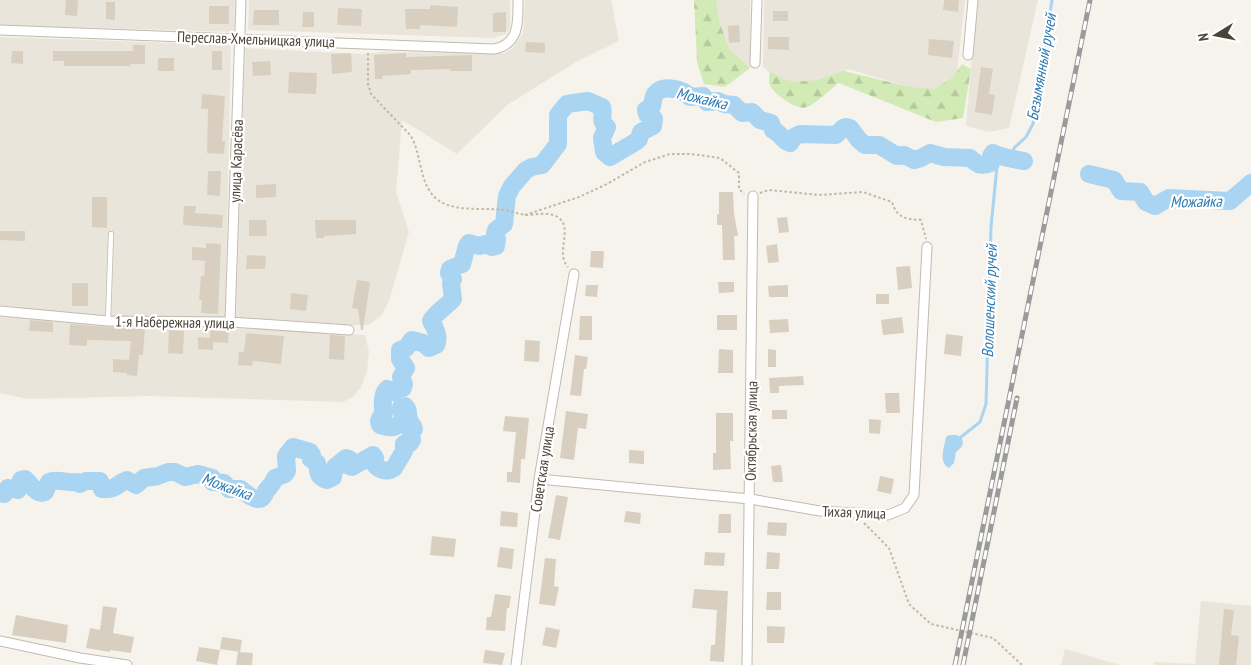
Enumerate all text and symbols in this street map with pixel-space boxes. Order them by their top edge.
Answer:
water label: Безымянный ручей [1022,10,1061,122]
north arrow [1191,10,1241,60]
street label: Переслав-Хмельницкая улица [177,27,335,51]
text: N [1194,32,1213,43]
water label: Можайка [675,82,731,114]
street label: улица Карасёва [225,119,247,203]
water label: Можайка [1170,191,1224,211]
water label: Волошенский ручей [977,242,1001,358]
street label: 1-я Набережная улица [115,311,235,333]
street label: Октябрьская улица [741,381,761,481]
street label: Советская улица [526,425,558,513]
water label: Можайка [199,468,256,505]
street label: Тихая улица [822,501,886,523]

